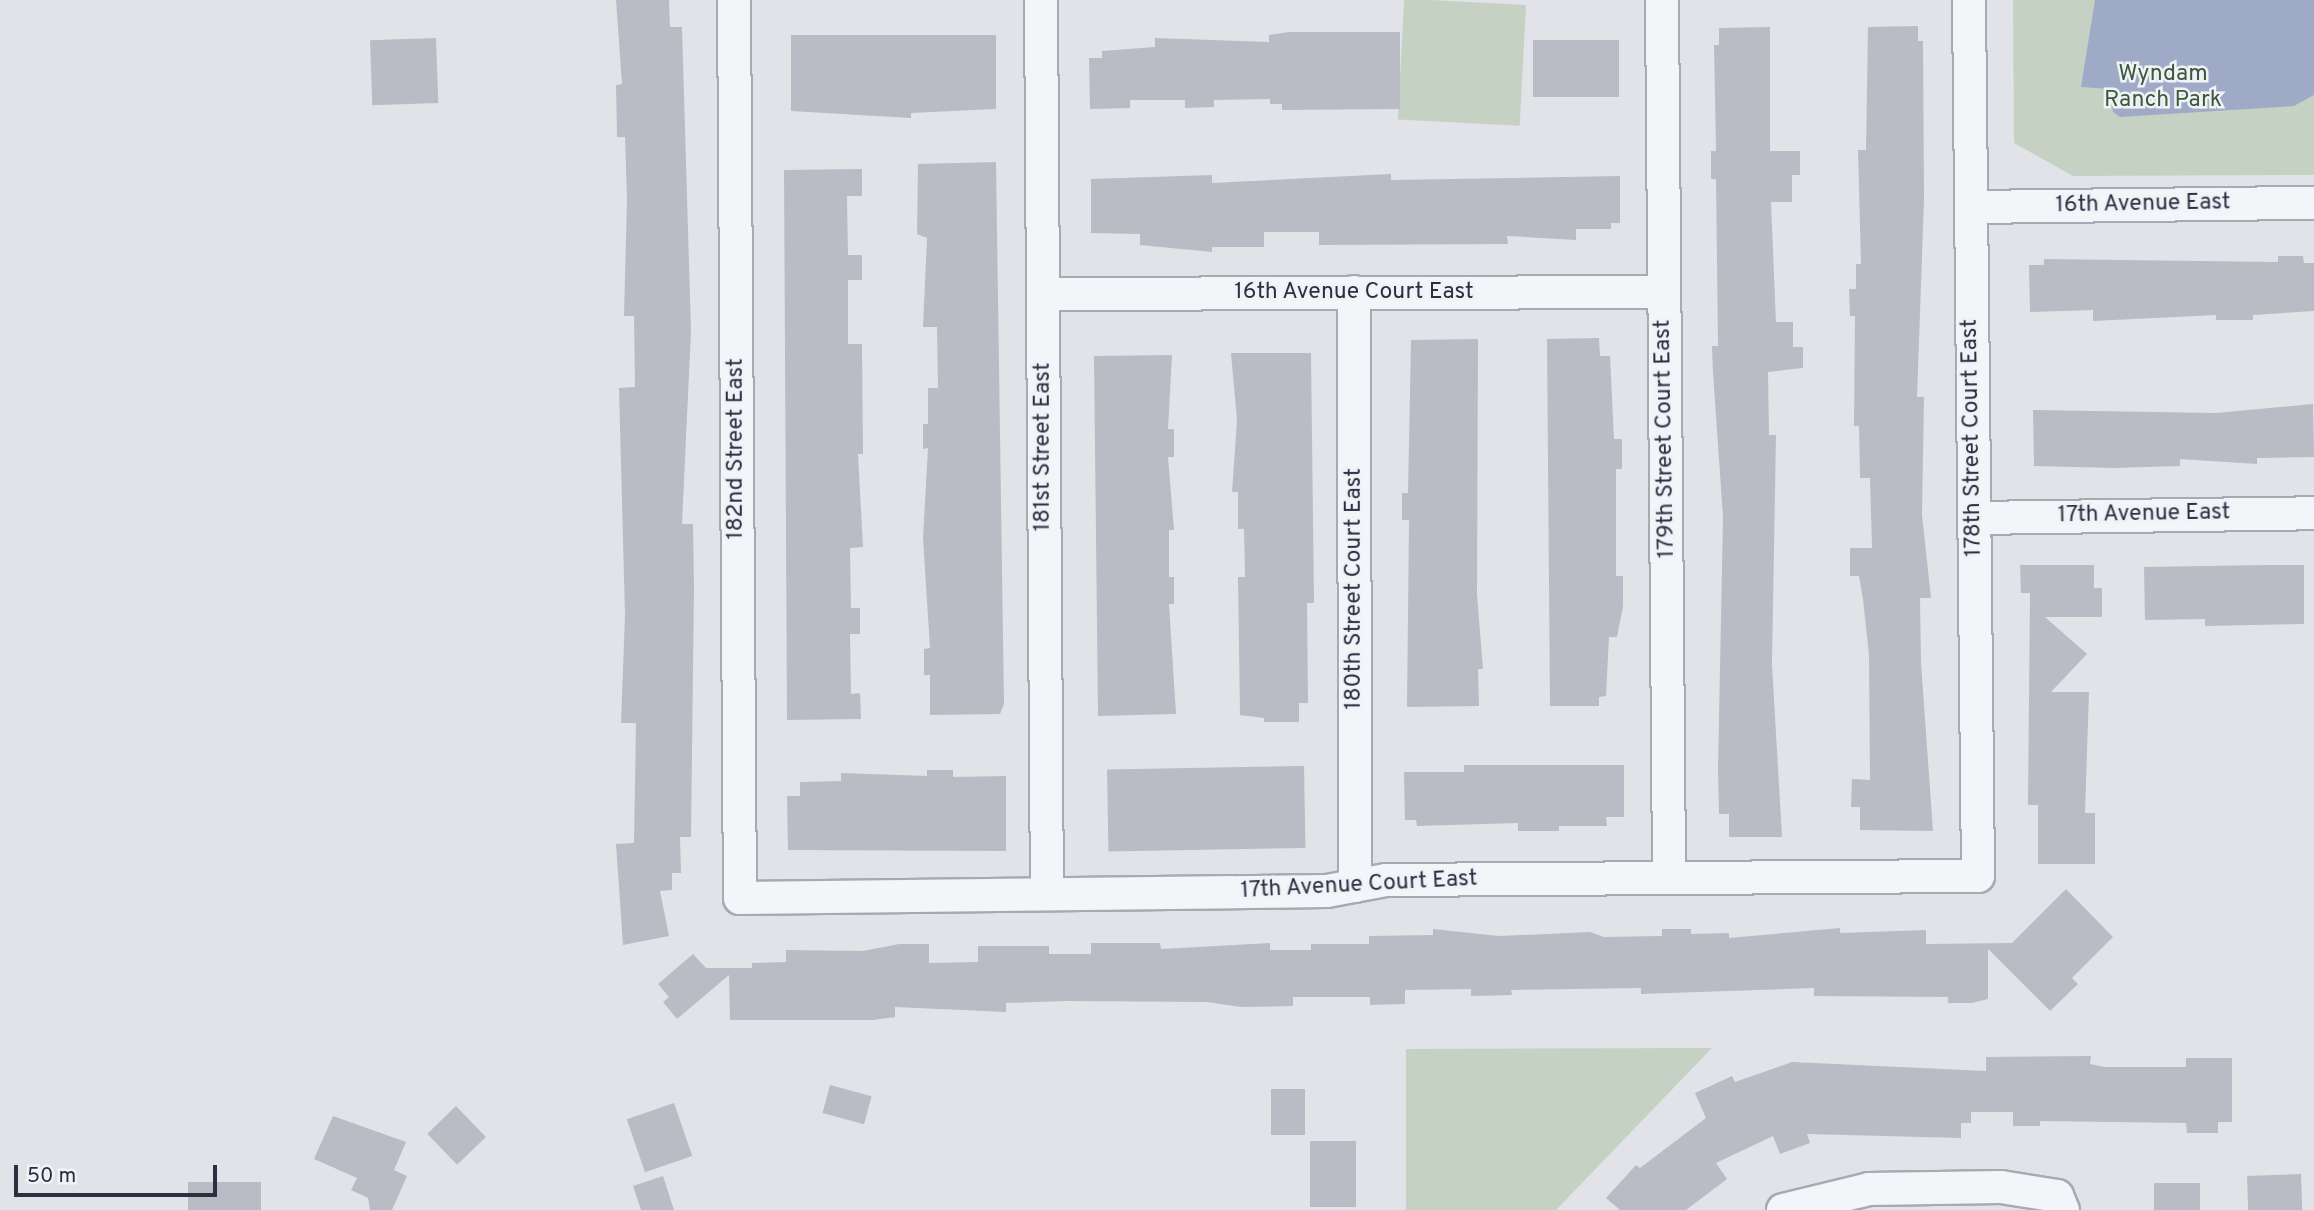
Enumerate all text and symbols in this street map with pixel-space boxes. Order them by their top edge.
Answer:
park label: Wyndam Ranch Park [2104,61,2222,115]
street label: 16th Avenue East [2055,190,2231,220]
street label: 16th Avenue Court East [1234,279,1474,307]
street label: 179th Street Court East [1650,319,1682,559]
street label: 178th Street Court East [1957,319,1989,557]
street label: 182nd Street East [723,358,751,540]
street label: 181st Street East [1030,362,1058,532]
street label: 180th Street Court East [1341,468,1369,710]
street label: 17th Avenue East [2057,500,2231,530]
street label: 17th Avenue Court East [1239,866,1479,906]
scale bar [18,1150,220,1194]
text: 50 m [27,1163,76,1190]

